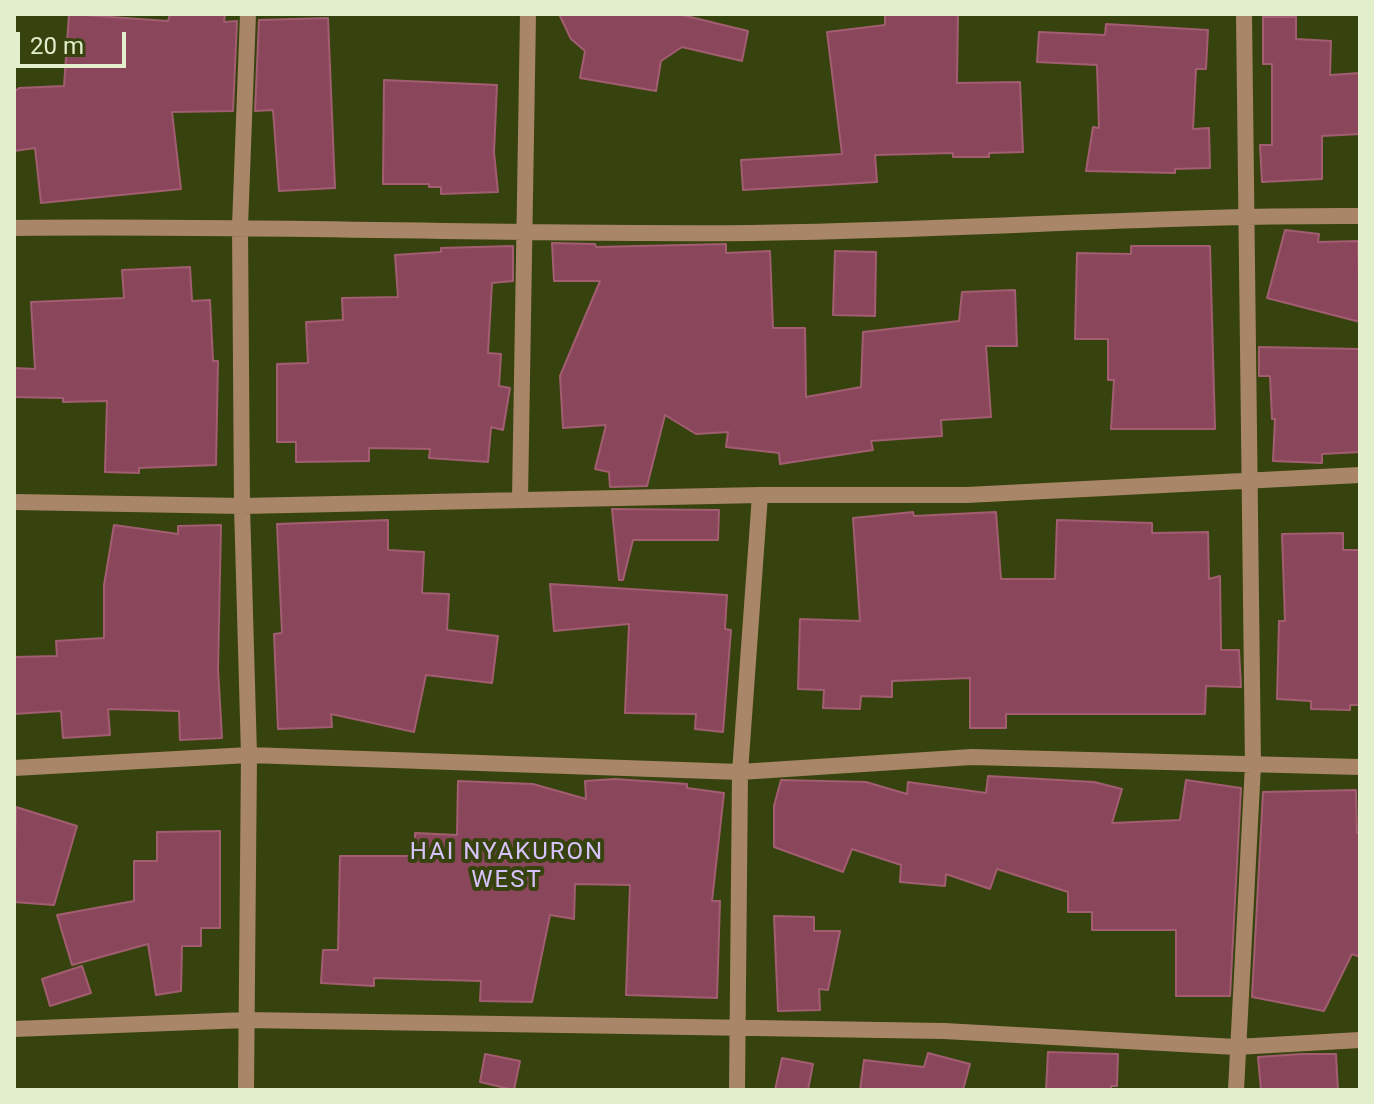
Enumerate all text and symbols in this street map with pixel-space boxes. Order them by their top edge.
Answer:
scale bar [20,16,130,66]
text: 20 m [30,32,84,60]
district label: HAI NYAKURON WEST [410,839,604,895]

